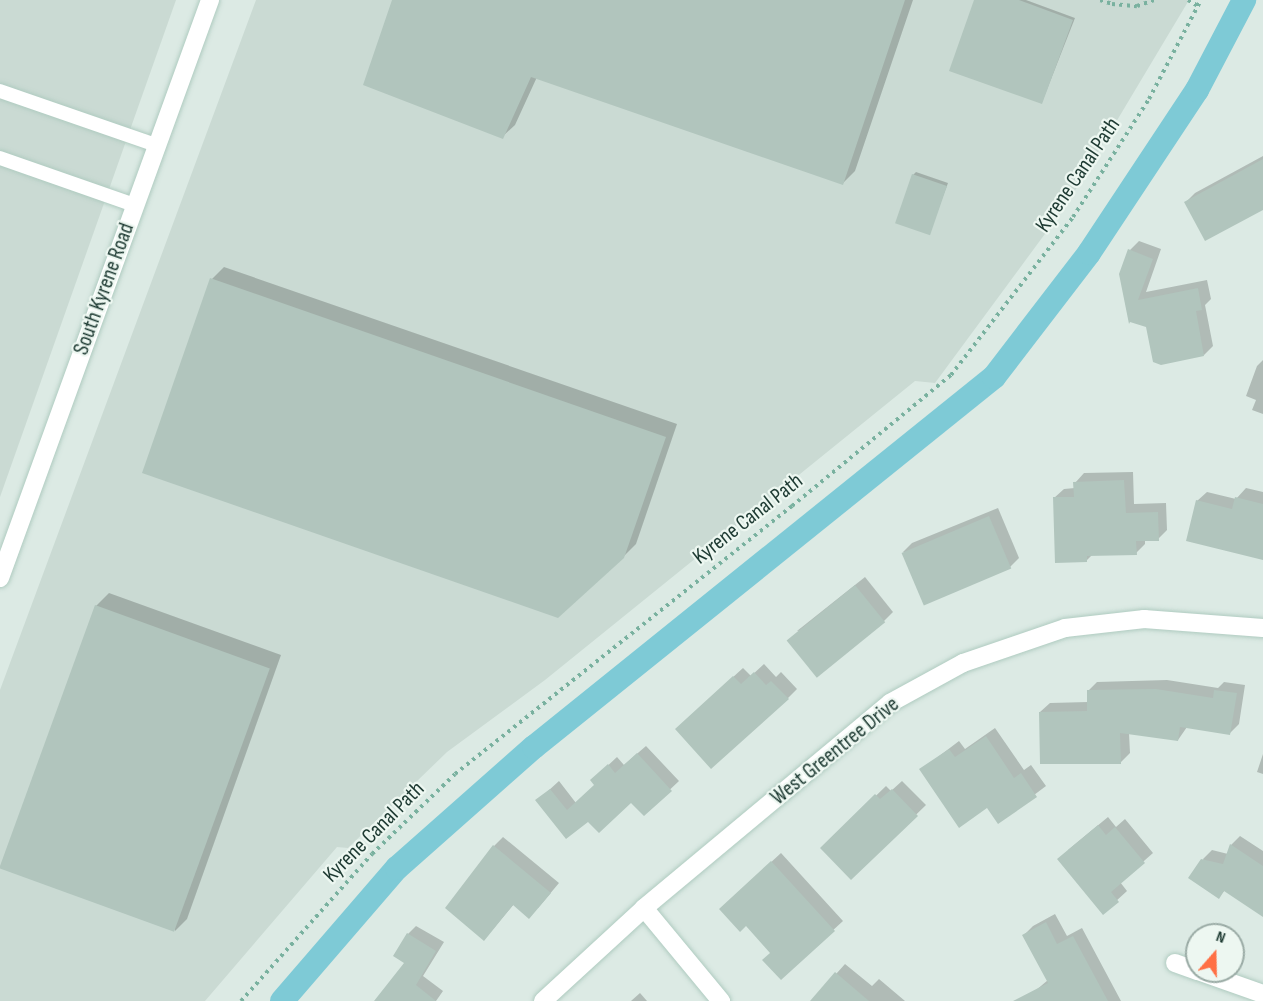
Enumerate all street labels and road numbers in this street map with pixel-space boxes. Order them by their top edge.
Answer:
street label: Kyrene Canal Path [1030,113,1126,237]
street label: South Kyrene Road [68,219,140,359]
street label: Kyrene Canal Path [688,468,808,570]
street label: West Greentree Drive [766,691,904,811]
street label: Kyrene Canal Path [318,776,430,888]

